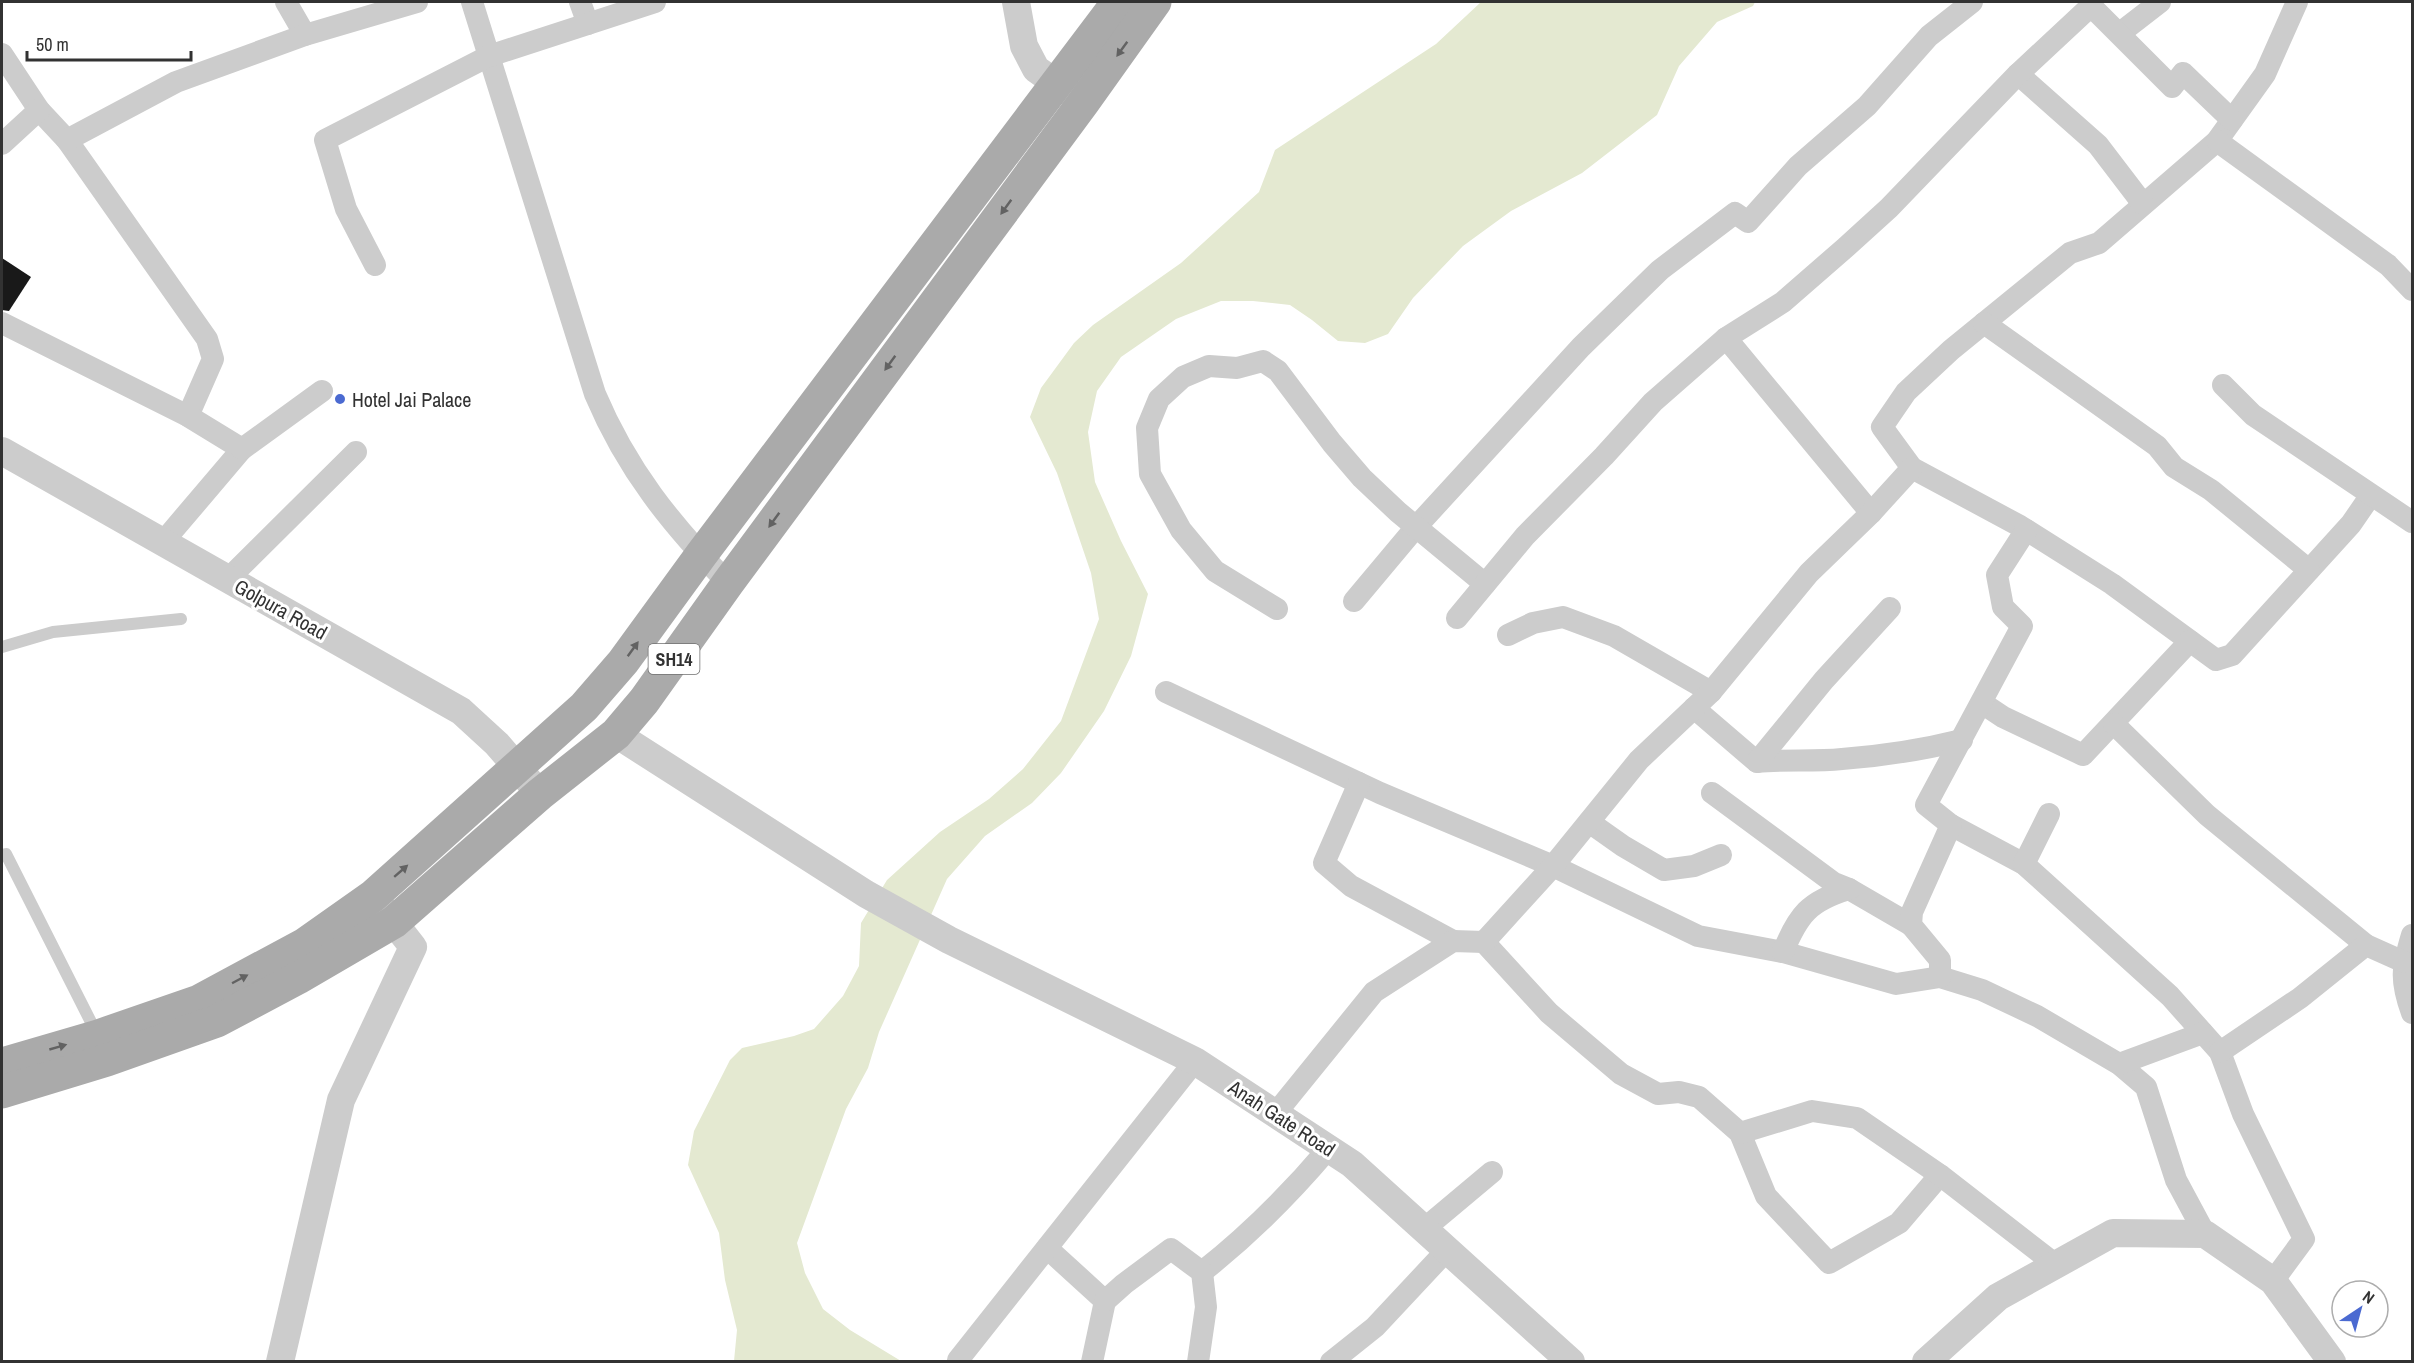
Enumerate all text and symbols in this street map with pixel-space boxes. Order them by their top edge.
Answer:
scale bar [27,24,190,62]
text: 50 m [36,32,69,57]
one-way arrow [1116,42,1128,57]
one-way arrow [1001,199,1013,214]
one-way arrow [885,356,897,371]
place label: Hotel Jai Palace [352,386,471,413]
marker: Hotel Jai Palace [333,392,347,406]
one-way arrow [768,512,781,528]
street label: Golpura Road [230,572,332,646]
one-way arrow [626,642,638,657]
road number: SH14 [648,644,700,674]
one-way arrow [393,865,408,878]
one-way arrow [231,974,248,984]
one-way arrow [49,1042,67,1052]
street label: Anah Gate Road [1223,1073,1341,1163]
north arrow [2330,1279,2390,1339]
text: N [2359,1285,2379,1309]

